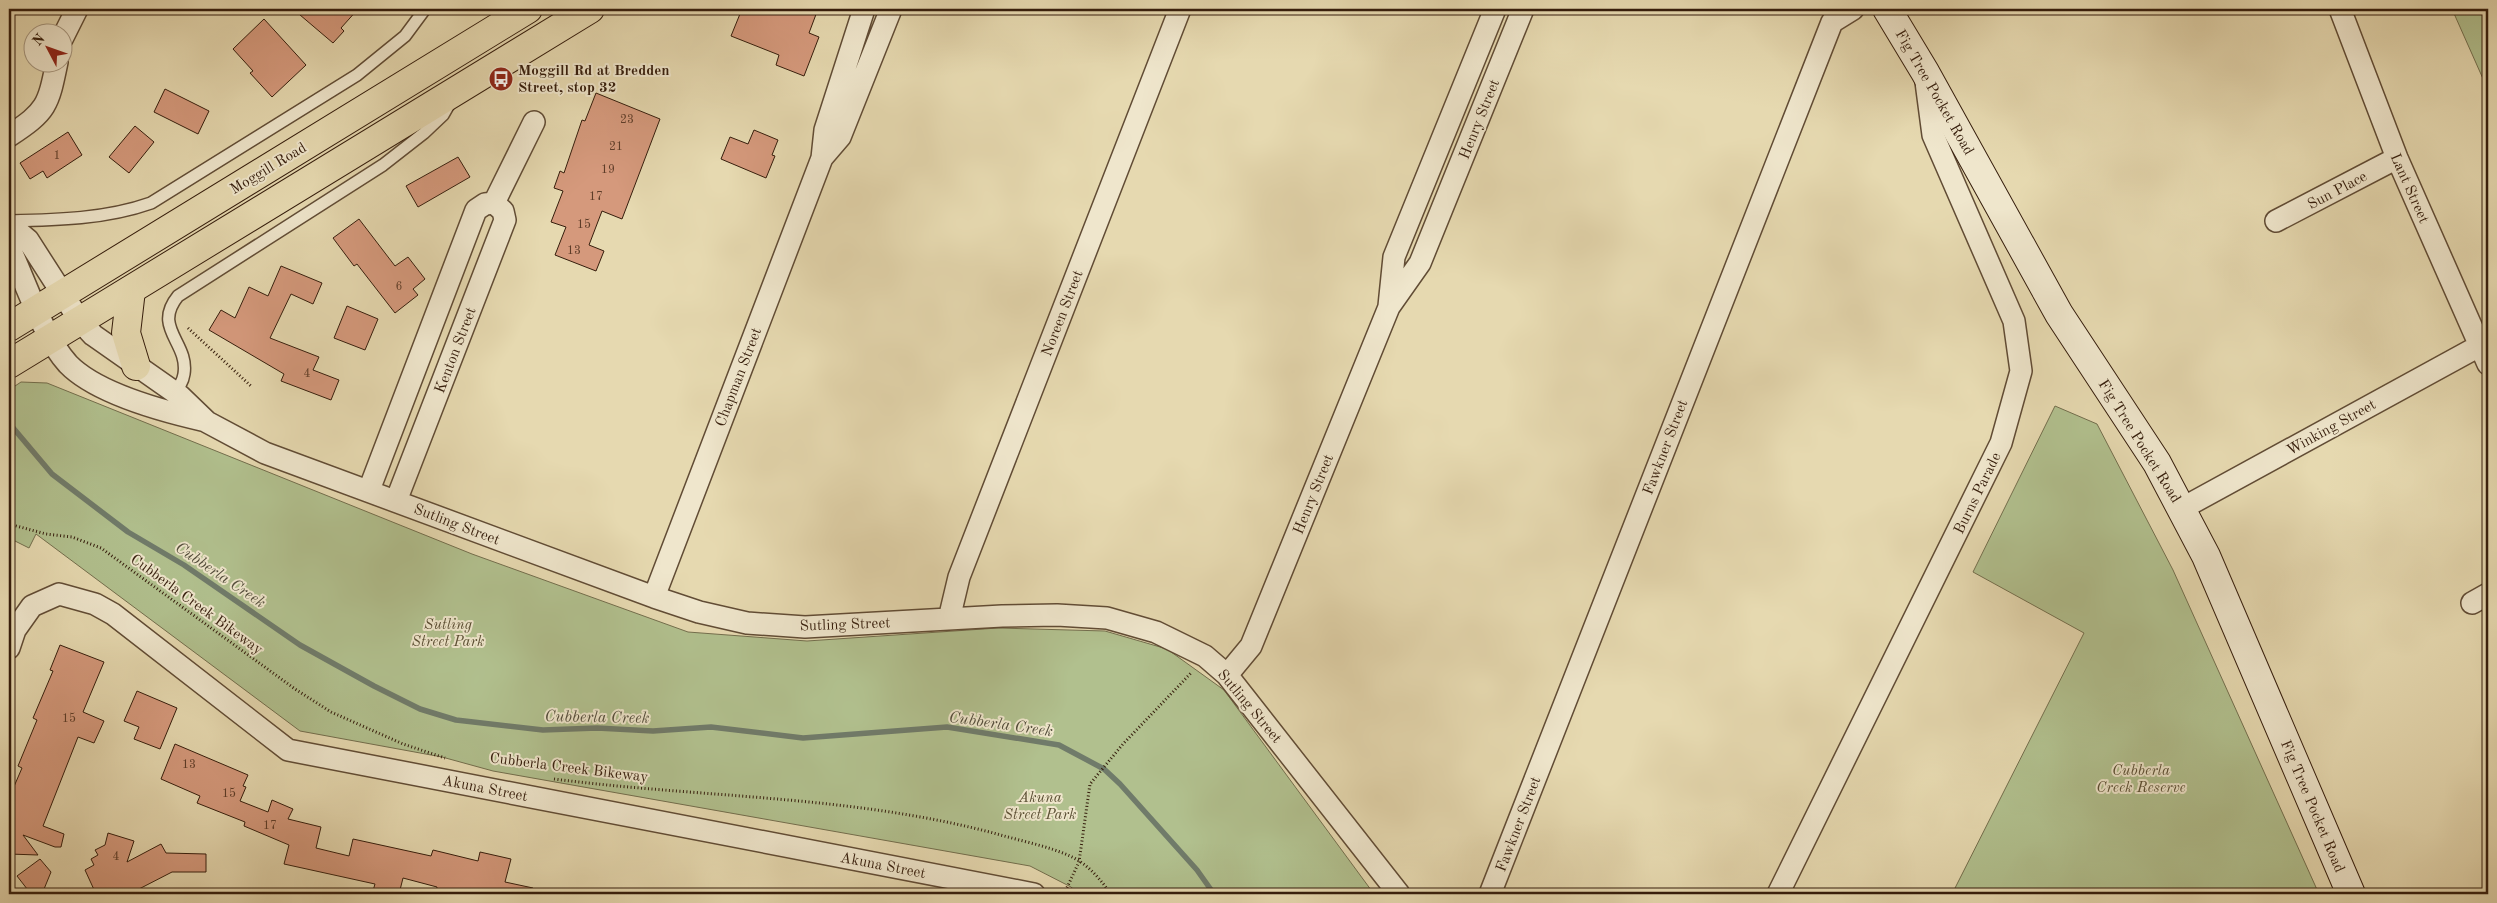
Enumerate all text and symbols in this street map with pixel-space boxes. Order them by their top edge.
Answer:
north arrow [22,22,72,72]
street label: Fig Tree Pocket Road [1892,27,1976,158]
text: N [30,31,48,49]
place label: Moggill Rd at Bredden Street, stop 32 [518,64,670,96]
bus stop icon: Moggill Rd at Bredden Street, stop 32 [488,66,514,92]
street label: Henry Street [1458,77,1503,162]
house number: 23 [620,114,634,126]
street label: Moggill Road [228,141,310,198]
house number: 21 [609,141,623,153]
house number: 1 [54,150,60,162]
street label: Lant Street [2387,151,2431,226]
house number: 19 [601,164,615,176]
street label: Sun Place [2306,169,2370,213]
house number: 17 [589,191,603,203]
house number: 15 [577,218,591,231]
house number: 13 [567,245,581,257]
street label: Noreen Street [1040,268,1087,359]
house number: 6 [396,281,403,293]
street label: Kenton Street [433,305,480,396]
street label: Chapman Street [714,326,765,429]
house number: 4 [304,368,311,380]
street label: Fig Tree Pocket Road [2095,377,2183,506]
street label: Fawkner Street [1641,398,1691,497]
street label: Winking Street [2285,398,2379,459]
street label: Burns Parade [1952,450,2005,537]
street label: Henry Street [1292,452,1337,537]
street label: Sutling Street [411,502,502,549]
water label: Cubberla Creek [172,540,268,612]
street label: Cubberla Creek Bikeway [127,552,265,658]
street label: Sutling Street [799,616,891,635]
park label: Sutling Street Park [412,618,484,650]
street label: Sutling Street [1214,667,1284,747]
water label: Cubberla Creek [544,709,650,727]
water label: Cubberla Creek [948,710,1054,740]
house number: 15 [62,712,76,725]
street label: Fig Tree Pocket Road [2277,738,2346,875]
street label: Cubberla Creek Bikeway [489,751,649,786]
house number: 13 [182,759,196,771]
park label: Cubberla Creek Reserve [2096,764,2186,796]
street label: Akuna Street [441,774,529,805]
street label: Fawkner Street [1494,775,1544,874]
house number: 15 [222,787,236,800]
park label: Akuna Street Park [1004,791,1076,823]
house number: 17 [263,820,277,832]
house number: 4 [113,851,120,863]
street label: Akuna Street [839,851,927,882]

